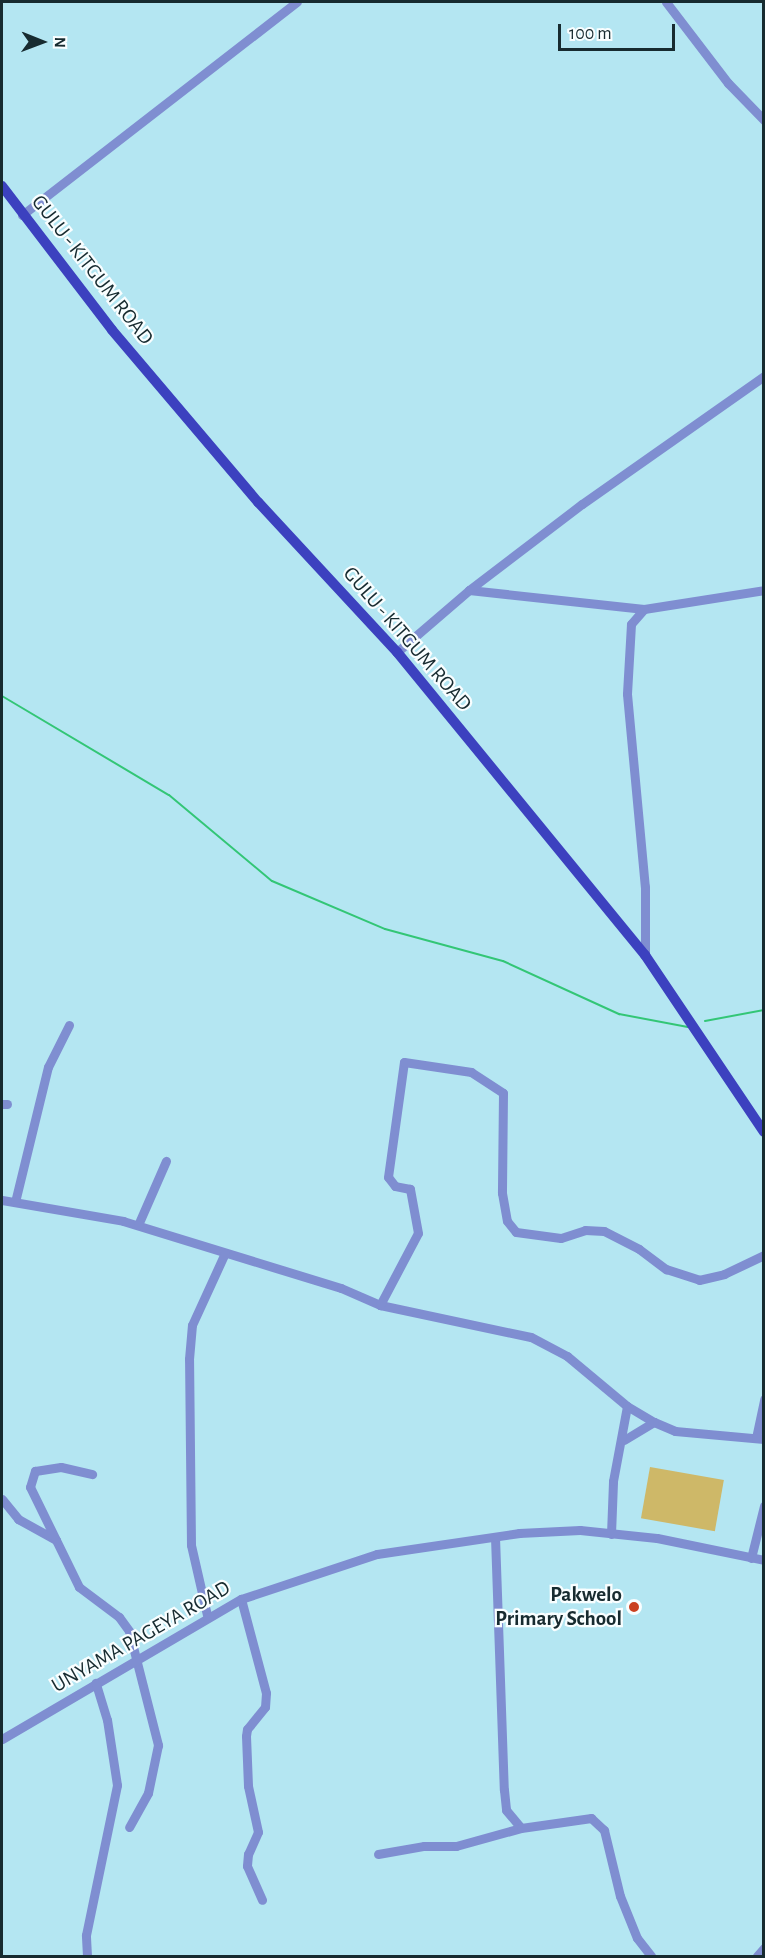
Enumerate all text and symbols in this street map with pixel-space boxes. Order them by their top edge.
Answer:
north arrow [12,12,72,72]
scale bar [561,12,678,50]
text: 100 m [569,25,612,43]
text: N [52,37,68,48]
street label: GULU - KITGUM ROAD [26,190,158,350]
street label: GULU - KITGUM ROAD [337,562,477,716]
street label: UNYAMA PAGEYA ROAD [47,1576,235,1698]
place label: Pakwelo Primary School [495,1582,622,1632]
marker: Pakwelo Primary School [627,1600,641,1614]

